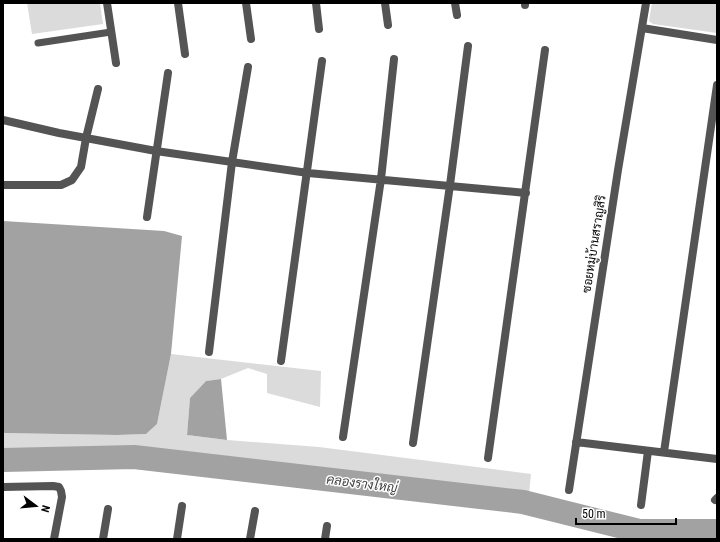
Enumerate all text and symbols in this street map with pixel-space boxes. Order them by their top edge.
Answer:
street label: ซอยหมู่บ้านสราญสิริ [579,194,610,294]
water label: คลองรางใหญ่ [325,471,399,496]
north arrow [16,486,56,526]
scale bar [576,500,676,526]
text: N [38,504,52,514]
text: 50 m [582,507,606,521]

